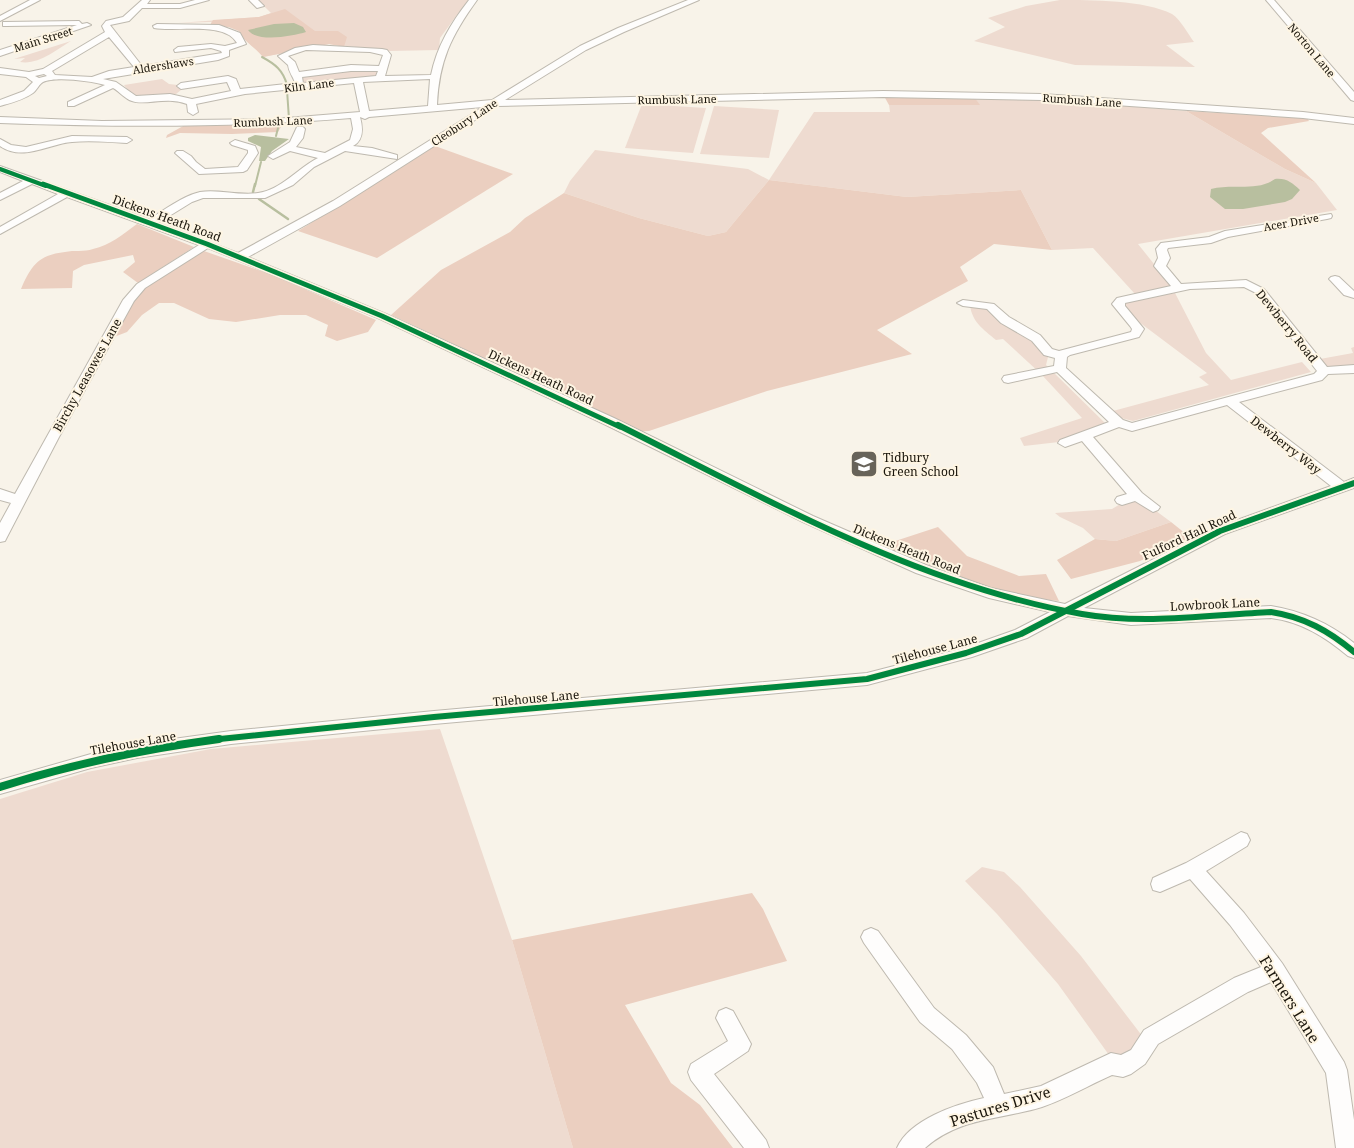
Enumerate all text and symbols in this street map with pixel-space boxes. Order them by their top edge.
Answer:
street label: Norton Lane [1285,20,1339,80]
street label: Main Street [12,23,74,55]
street label: Aldershaws [131,53,195,77]
street label: Kiln Lane [283,74,335,96]
street label: Rumbush Lane [1042,90,1122,110]
street label: Rumbush Lane [637,91,717,107]
street label: Cleobury Lane [428,95,500,149]
street label: Rumbush Lane [233,112,313,130]
street label: Dickens Heath Road [110,190,224,246]
street label: Acer Drive [1262,210,1320,234]
street label: Dewberry Road [1252,286,1322,367]
street label: Birchy Leasowes Lane [49,315,125,435]
street label: Dickens Heath Road [486,345,597,409]
street label: Dewberry Way [1247,412,1325,478]
school or university icon: Tidbury Green School [849,449,879,479]
place label: Tidbury Green School [883,449,959,480]
street label: Fulford Hall Road [1139,506,1239,564]
street label: Dickens Heath Road [851,520,964,579]
street label: Lowbrook Lane [1170,593,1260,615]
street label: Tilehouse Lane [891,630,979,668]
street label: Tilehouse Lane [492,686,580,710]
street label: Tilehouse Lane [89,727,177,759]
street label: Farmers Lane [1255,952,1325,1046]
street label: Pastures Drive [947,1081,1053,1131]

